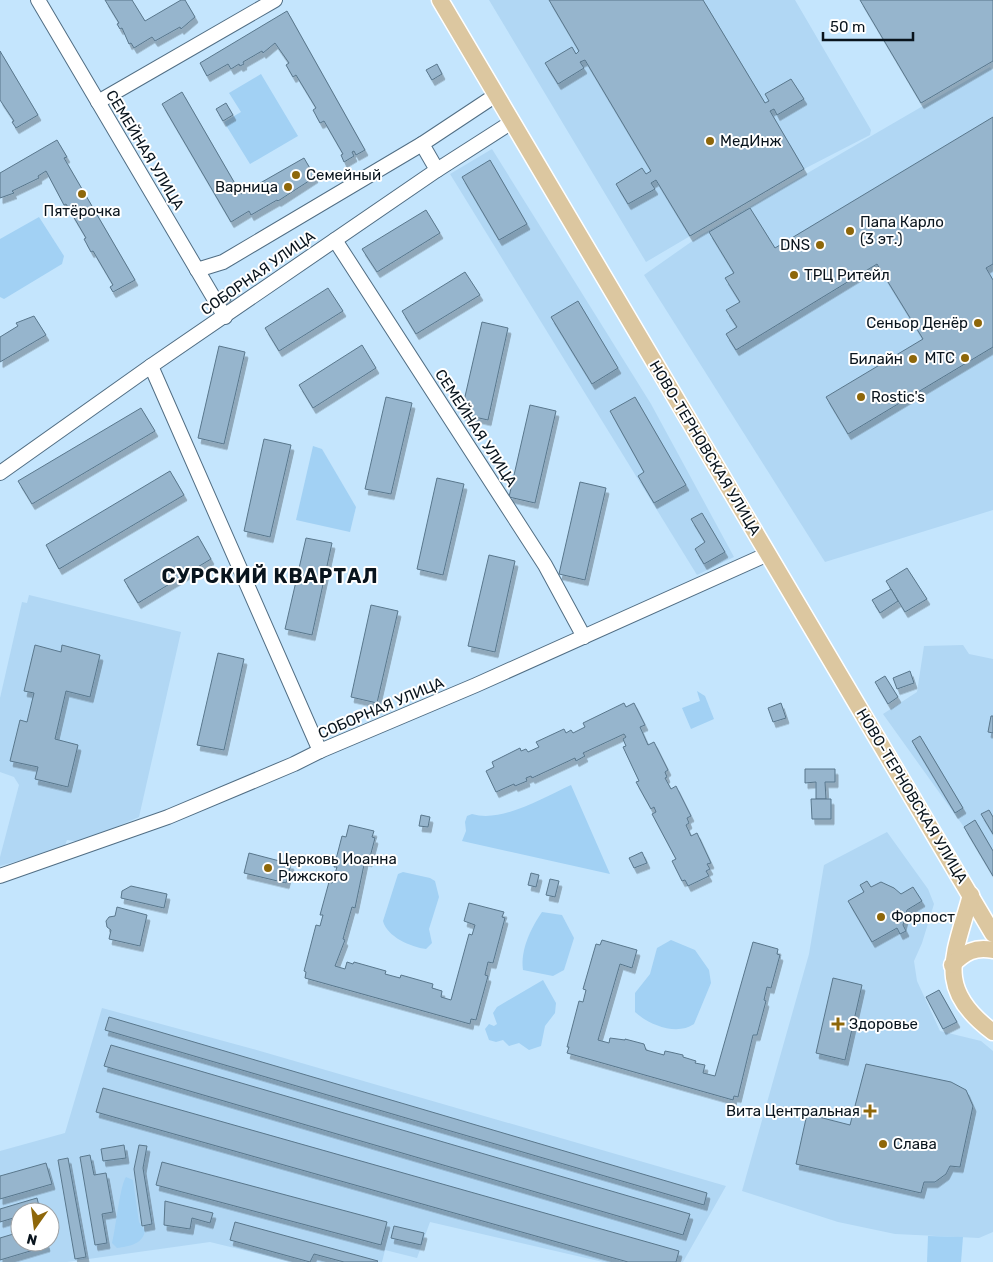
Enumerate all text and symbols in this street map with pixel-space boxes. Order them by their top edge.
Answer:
scale bar [823,10,913,42]
text: 50 m [830,18,865,36]
street label: СЕМЕЙНАЯ УЛИЦА [102,87,188,213]
place label: МедИнж [720,132,782,150]
marker: МедИнж [704,135,716,147]
place label: Семейный [306,166,381,184]
marker: Семейный [290,169,302,181]
place label: Варница [215,178,278,196]
marker: Варница [282,181,294,193]
marker: Пятёрочка [76,188,88,200]
place label: Пятёрочка [43,202,121,220]
place label: Папа Карло (3 эт.) [860,213,944,248]
marker: Папа Карло (3 эт.) [844,225,856,237]
street label: СОБОРНАЯ УЛИЦА [198,227,318,319]
place label: DNS [780,236,810,254]
marker: DNS [814,239,826,251]
place label: ТРЦ Ритейл [804,266,890,284]
marker: ТРЦ Ритейл [788,269,800,281]
place label: Сеньор Денёр [866,314,968,332]
marker: Сеньор Денёр [972,317,984,329]
place label: МТС [924,349,955,367]
place label: Билайн [849,350,903,368]
marker: МТС [959,352,971,364]
marker: Билайн [907,353,919,365]
street label: НОВО-ТЕРНОВСКАЯ УЛИЦА [646,357,764,539]
street label: СЕМЕЙНАЯ УЛИЦА [431,366,521,490]
place label: Rostic's [871,388,925,406]
marker: Rostic's [855,391,867,403]
district label: СУРСКИЙ КВАРТАЛ [161,564,379,588]
street label: СОБОРНАЯ УЛИЦА [315,673,447,743]
street label: НОВО-ТЕРНОВСКАЯ УЛИЦА [853,705,971,887]
place label: Церковь Иоанна Рижского [278,850,397,885]
marker: Церковь Иоанна Рижского [262,862,274,874]
place label: Форпост [891,908,955,926]
marker: Форпост [875,911,887,923]
place label: Здоровье [849,1015,918,1033]
marker: Здоровье [831,1017,845,1031]
place label: Вита Центральная [726,1102,860,1120]
marker: Вита Центральная [864,1105,876,1117]
place label: Слава [893,1135,937,1153]
marker: Слава [877,1138,889,1150]
north arrow [10,1202,60,1252]
text: N [25,1230,39,1249]

